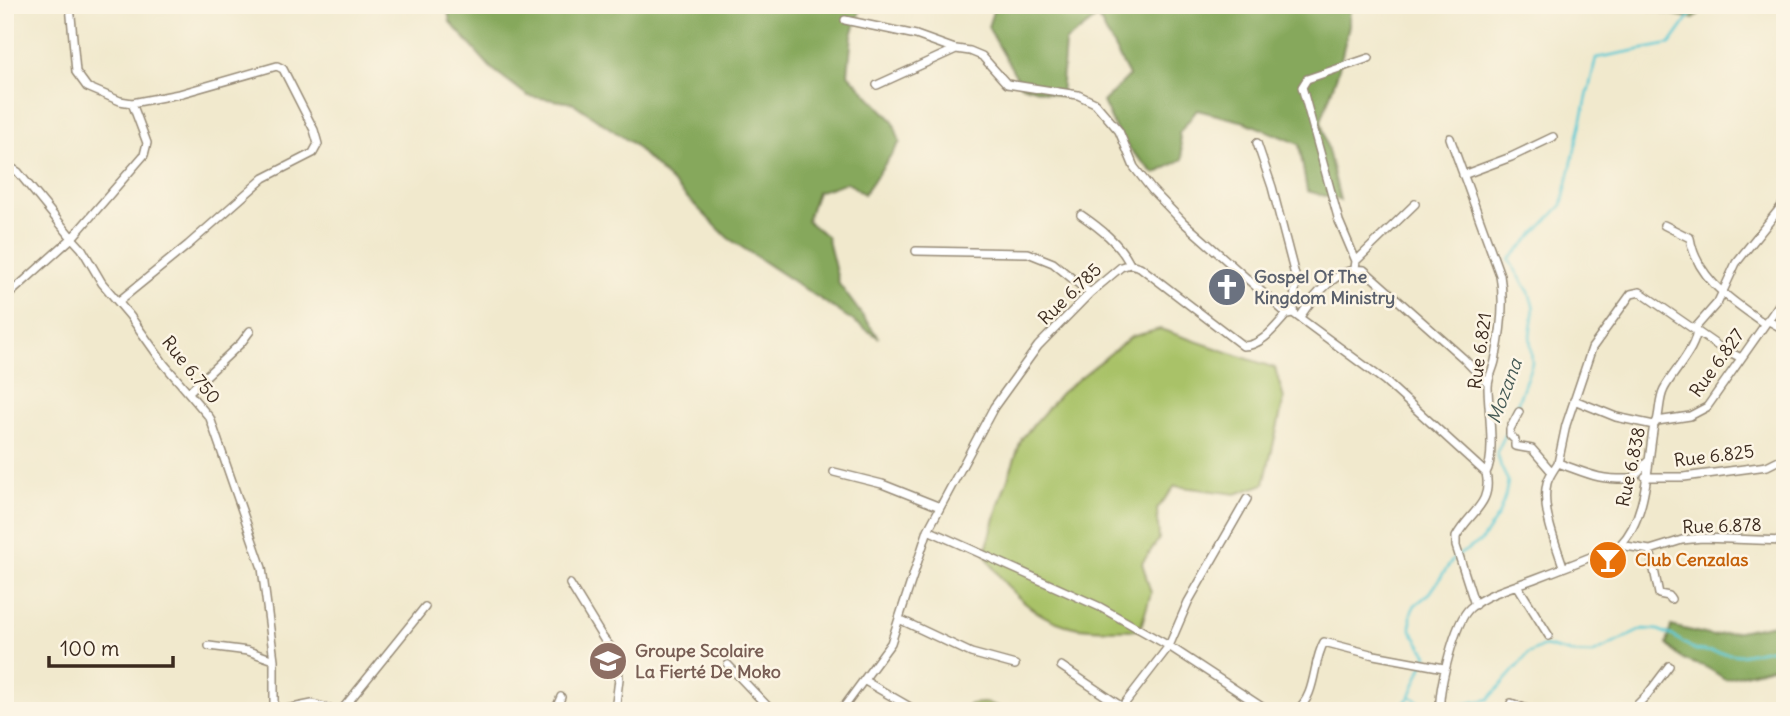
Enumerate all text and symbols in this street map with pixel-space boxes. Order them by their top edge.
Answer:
street label: Rue 6.785 [1033,258,1106,329]
place label: Gospel Of The Kingdom Ministry [1254,265,1395,309]
church icon: Gospel Of The Kingdom Ministry [1206,266,1248,308]
street label: Rue 6.821 [1463,311,1496,391]
street label: Rue 6.827 [1684,324,1749,401]
street label: Rue 6.750 [157,331,226,408]
water label: Mozana [1481,354,1527,427]
street label: Rue 6.838 [1611,425,1650,509]
street label: Rue 6.825 [1673,439,1755,472]
street label: Rue 6.878 [1682,513,1762,538]
bar icon: Club Cenzalas [1587,539,1629,581]
place label: Club Cenzalas [1635,548,1748,571]
scale bar [49,625,173,669]
text: 100 m [60,635,119,662]
place label: Groupe Scolaire La Fierté De Moko [635,639,781,683]
school or university icon: Groupe Scolaire La Fierté De Moko [587,640,629,682]

